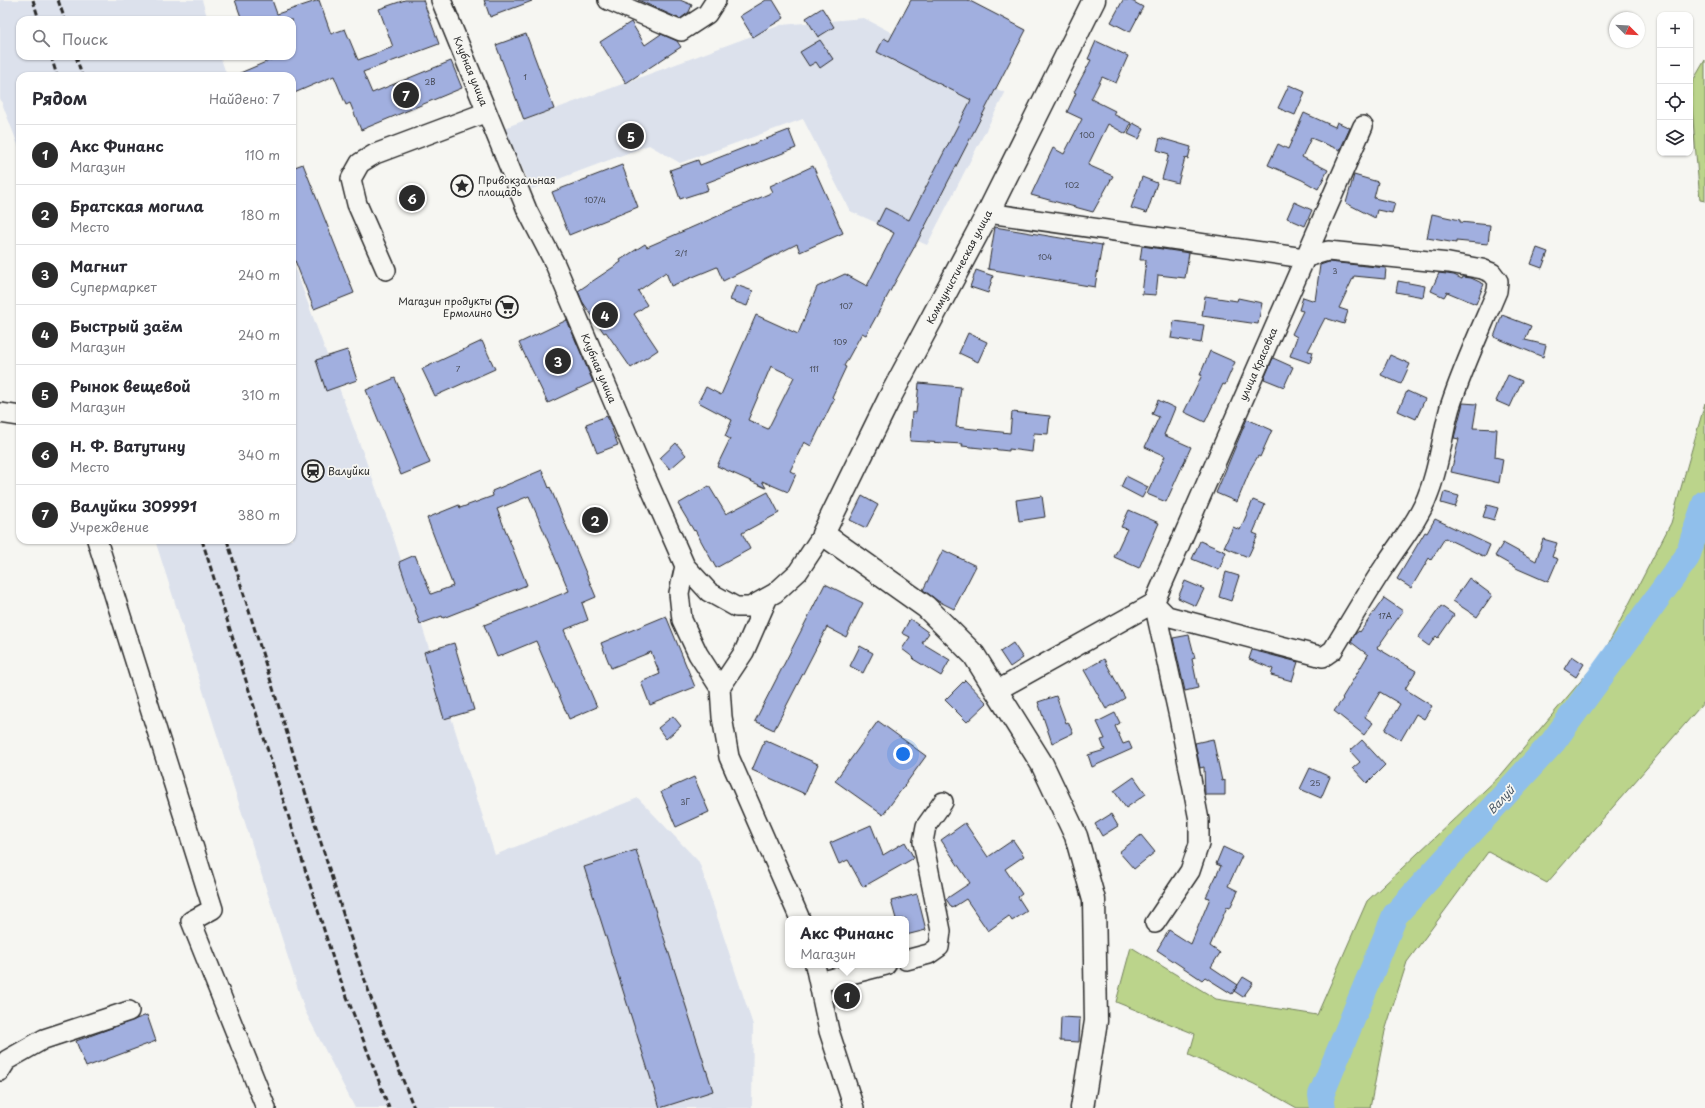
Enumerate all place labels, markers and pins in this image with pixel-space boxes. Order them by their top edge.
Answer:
pin: 7 [393,80,419,110]
pin: 5 [618,121,644,151]
place label: Привокзальная площадь [478,172,555,199]
place icon: Привокзальная площадь [449,173,475,199]
pin: 6 [399,183,425,213]
place label: Магазин продукты Ермолино [398,293,492,320]
supermarket icon: Магазин продукты Ермолино [494,294,520,320]
pin: 4 [592,300,618,330]
pin: 3 [545,346,571,376]
station icon: Валуйки [300,458,326,484]
place label: Валуйки [328,463,370,479]
pin: 2 [582,505,608,535]
pin: 1 [834,981,860,1011]

